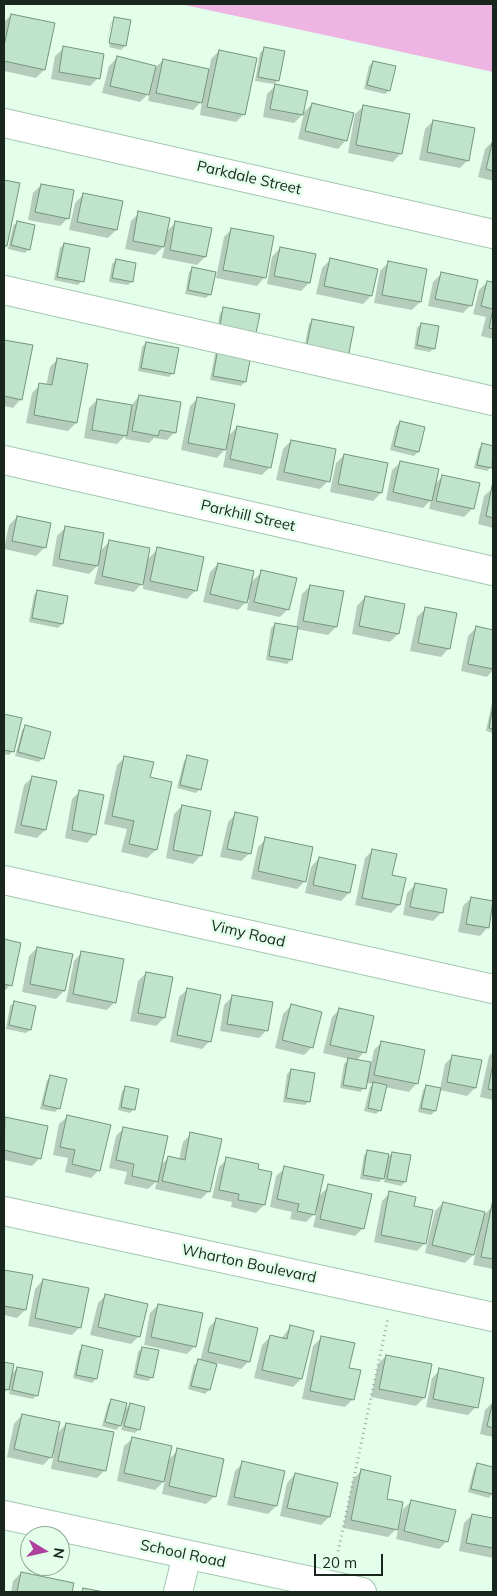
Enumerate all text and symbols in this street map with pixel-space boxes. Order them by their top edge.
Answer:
street label: Parkdale Street [195,157,303,199]
street label: Parkhill Street [199,496,297,536]
street label: Vimy Road [209,917,287,951]
street label: Wharton Boulevard [180,1241,318,1287]
north arrow [20,1526,70,1576]
street label: School Road [139,1536,227,1572]
scale bar [317,1544,386,1576]
text: N [49,1547,69,1560]
text: 20 m [322,1553,357,1572]

